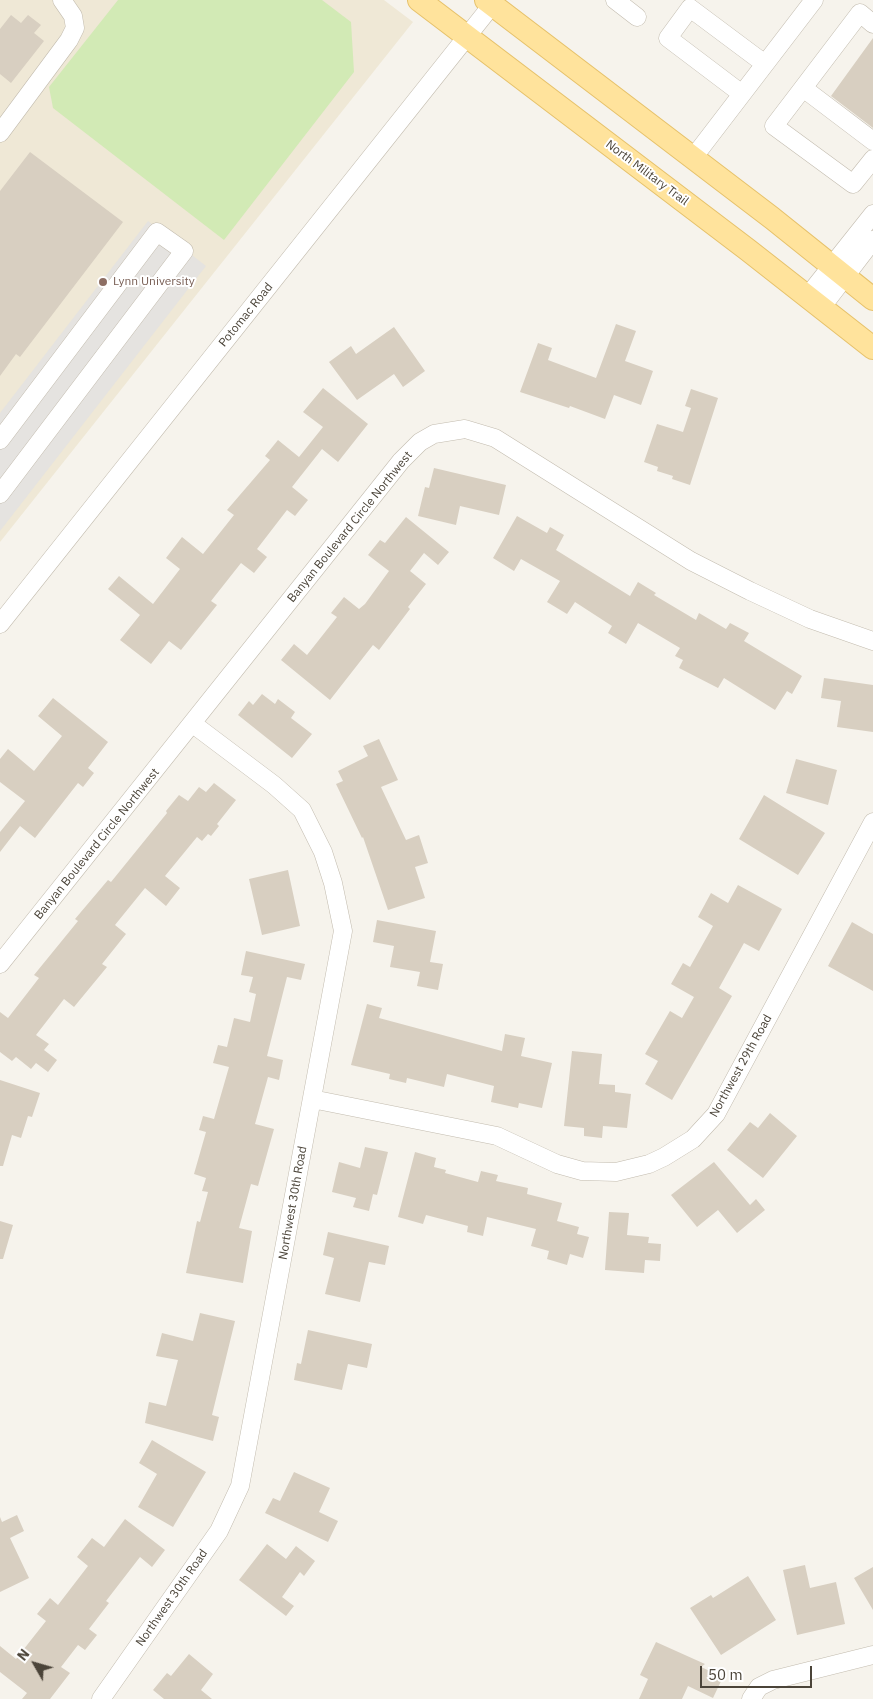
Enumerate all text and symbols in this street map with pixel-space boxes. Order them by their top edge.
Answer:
street label: North Military Trail [603,137,691,209]
place label: Lynn University [113,275,195,289]
marker: Lynn University [97,276,109,288]
street label: Potomac Road [216,280,276,350]
street label: Banyan Boulevard Circle Northwest [285,449,415,605]
street label: Banyan Boulevard Circle Northwest [32,766,162,922]
street label: Northwest 29th Road [707,1012,775,1120]
street label: Northwest 30th Road [276,1145,310,1261]
street label: Northwest 30th Road [133,1547,211,1649]
north arrow [10,1639,60,1689]
text: N [13,1645,33,1664]
scale bar [703,1656,816,1688]
text: 50 m [708,1665,743,1684]

